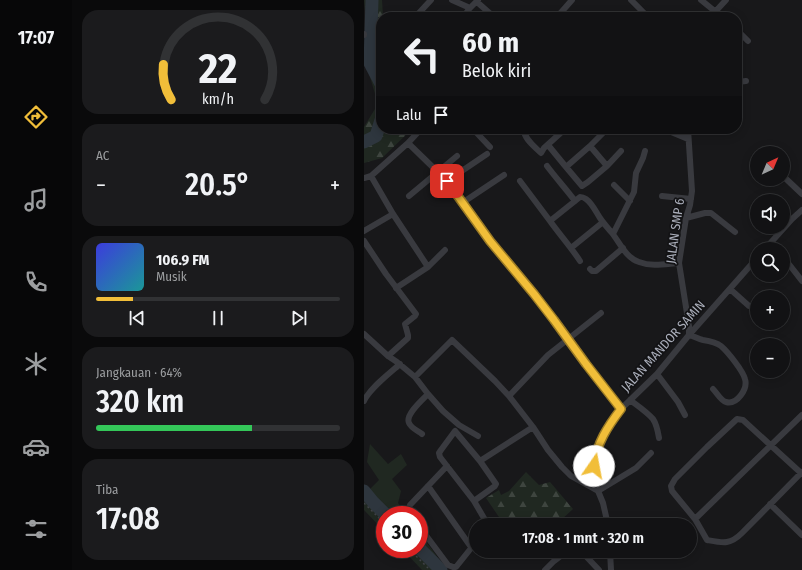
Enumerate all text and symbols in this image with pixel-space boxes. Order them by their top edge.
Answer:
text: 60 m [462,26,519,59]
text: 17:07 [18,27,54,49]
icon: left [396,28,448,80]
text: 22 [198,44,237,94]
text: Belok kiri [462,60,531,82]
text: km/h [202,91,234,108]
icon: directions [22,103,50,131]
icon: arrive [430,104,452,126]
text: Lalu [396,106,422,124]
north arrow [750,146,790,186]
map controls [750,146,790,378]
text: AC [96,148,109,163]
pin [430,164,464,198]
text: 20.5° [185,167,251,203]
icon: arrive [436,170,458,192]
text: − [96,172,106,199]
text: + [330,172,340,199]
icon: music [22,186,50,214]
button: sound [750,194,790,234]
street label: JALAN SMP 6 [663,197,687,265]
button: search [750,242,790,282]
text: 106.9 FM [156,251,209,269]
icon: phone [22,268,50,296]
text: Musik [156,269,187,284]
button: + [750,290,790,330]
street label: JALAN MANDOR SAMIN [618,297,708,395]
icon: previous [126,307,148,329]
icon: pause [207,307,229,329]
icon: next [288,307,310,329]
button: − [750,338,790,378]
icon: climate [22,350,50,378]
text: Jangkauan · 64% [96,365,182,380]
text: 320 km [96,384,184,420]
icon: car [22,433,50,461]
position arrow [573,445,615,487]
text: Tiba [96,482,118,497]
text: 17:08 [96,501,160,537]
speed limit sign: 30 [376,506,428,558]
icon: filters [22,515,50,543]
text: 17:08 · 1 mnt · 320 m [522,529,644,547]

